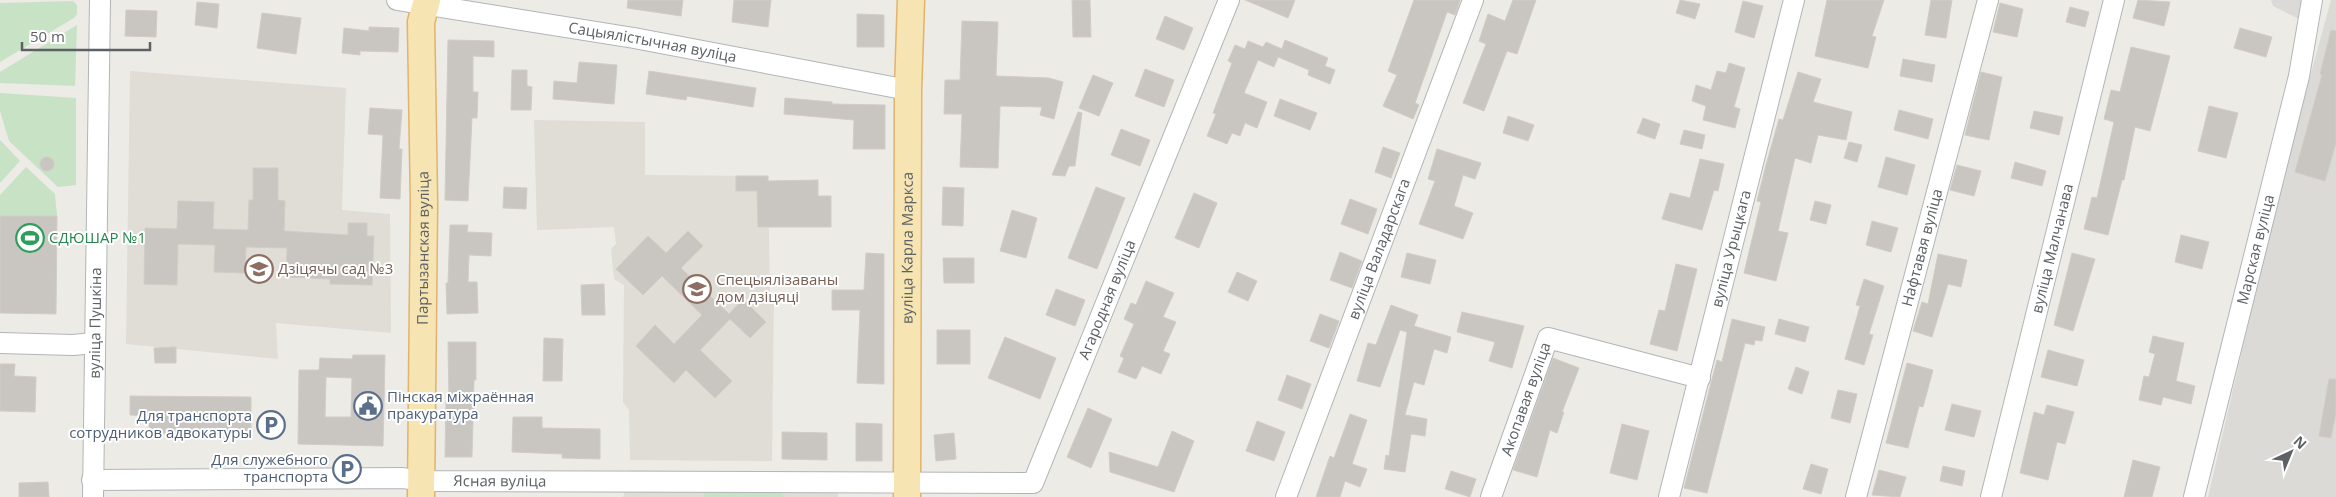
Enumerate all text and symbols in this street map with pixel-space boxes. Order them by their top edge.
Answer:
street label: Сацыялістычная вуліца [567,17,739,66]
scale bar [22,20,150,52]
text: 50 m [30,26,65,46]
street label: Партызанская вуліца [412,171,433,325]
street label: вуліца Карла Маркса [896,172,917,324]
street label: вуліца Валадарскага [1343,175,1414,322]
street label: вуліца Малчанава [2026,181,2077,315]
street label: Нафтавая вуліца [1896,186,1946,308]
street label: вуліца Урыцкага [1706,188,1755,309]
street label: Марская вуліца [2231,192,2278,306]
sports icon: СДЮШАР №1 [15,223,45,253]
place label: СДЮШАР №1 [49,227,146,247]
street label: Агародная вуліца [1073,237,1140,362]
school or university icon: Дзіцячы сад №3 [244,254,274,284]
place label: Дзіцячы сад №3 [278,258,393,278]
street label: вуліца Пушкіна [84,267,105,379]
place label: Спецыялізаваны дом дзіцяці [716,269,838,306]
school or university icon: Спецыялізаваны дом дзіцяці [682,274,712,304]
street label: Акопавая вуліца [1496,339,1555,458]
place label: Пінская міжраённая пракуратура [387,386,534,423]
public building icon: Пінская міжраённая пракуратура [353,391,383,421]
place label: Для транспорта сотрудников адвокатуры [69,405,252,442]
parking icon: Для транспорта сотрудников адвокатуры [256,410,286,440]
north arrow [2266,427,2316,477]
text: N [2290,431,2311,453]
place label: Для служебного транспорта [211,449,328,486]
parking icon: Для служебного транспорта [332,454,362,484]
street label: Ясная вуліца [453,470,546,490]

